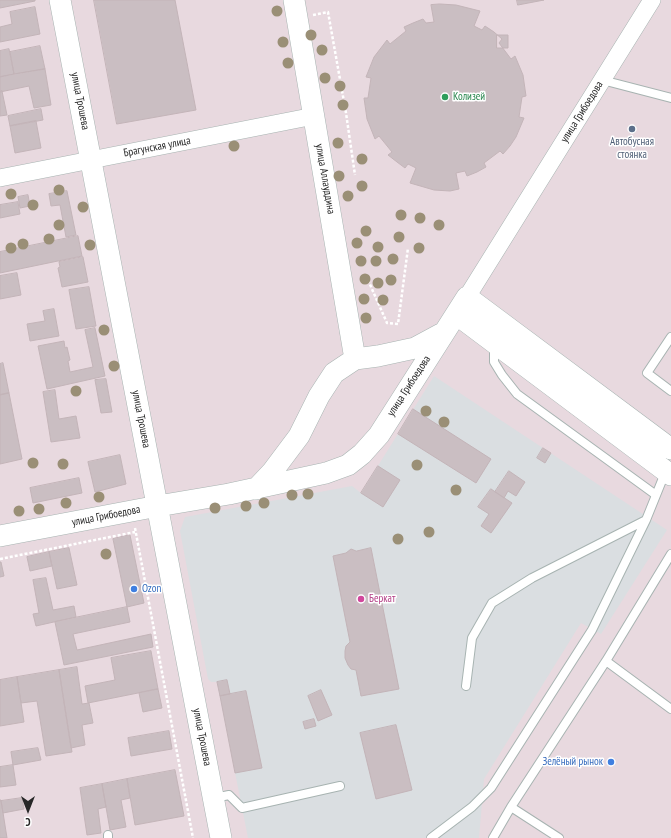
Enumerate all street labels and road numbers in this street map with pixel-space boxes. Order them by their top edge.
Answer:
street label: улица Трошева [68,71,92,131]
street label: улица Грибоедова [558,79,606,145]
street label: Брагунская улица [122,134,192,160]
street label: улица Аллауддина [312,143,338,215]
street label: улица Грибоедова [384,353,434,419]
street label: улица Трошева [129,389,153,449]
street label: улица Грибоедова [71,503,141,529]
street label: улица Трошева [190,707,214,767]

